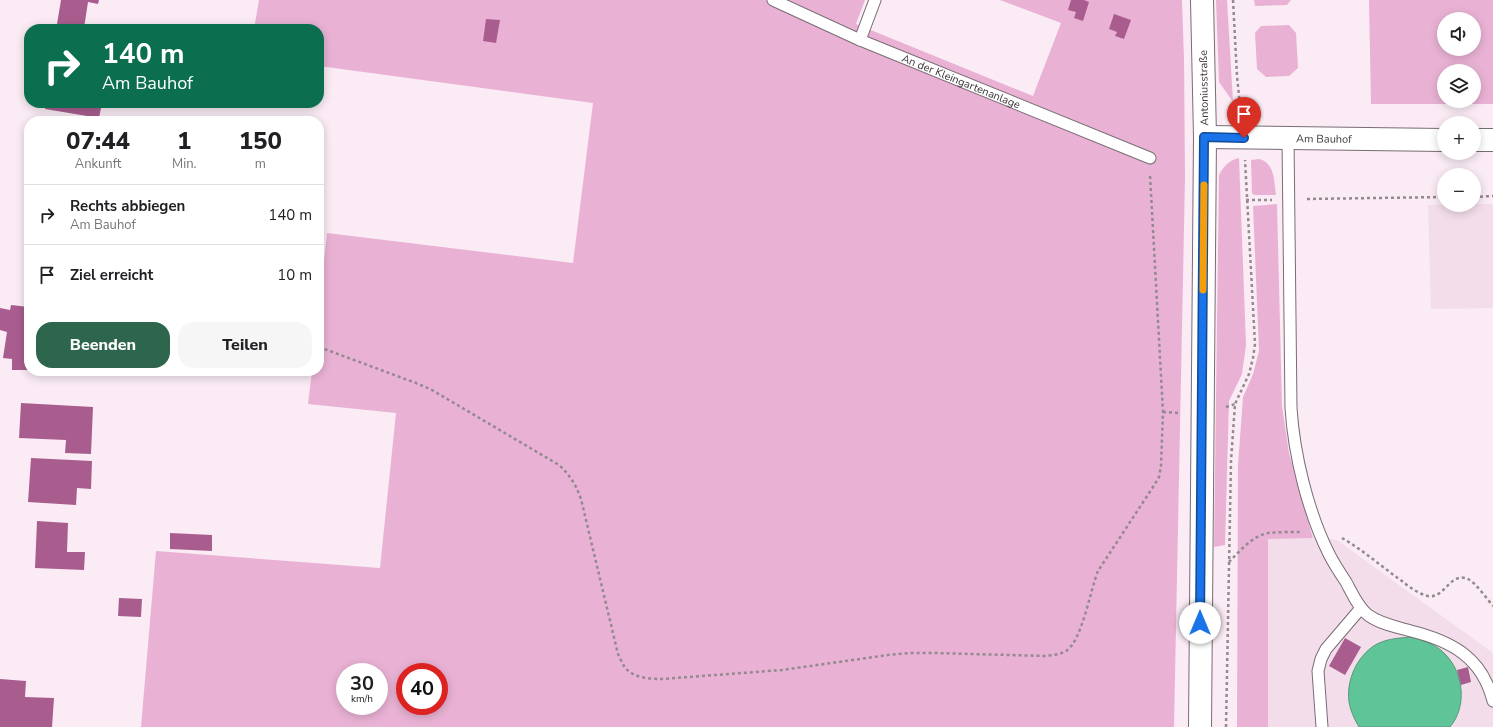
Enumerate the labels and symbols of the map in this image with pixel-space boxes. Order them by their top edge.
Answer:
street label: An der Kleingartenanlage [900,50,1023,112]
street label: Antoniusstraße [1196,50,1212,126]
pin [1227,97,1261,138]
street label: Am Bauhof [1296,131,1352,146]
position arrow [1179,602,1221,644]
speed limit sign: 40 [396,663,448,715]

